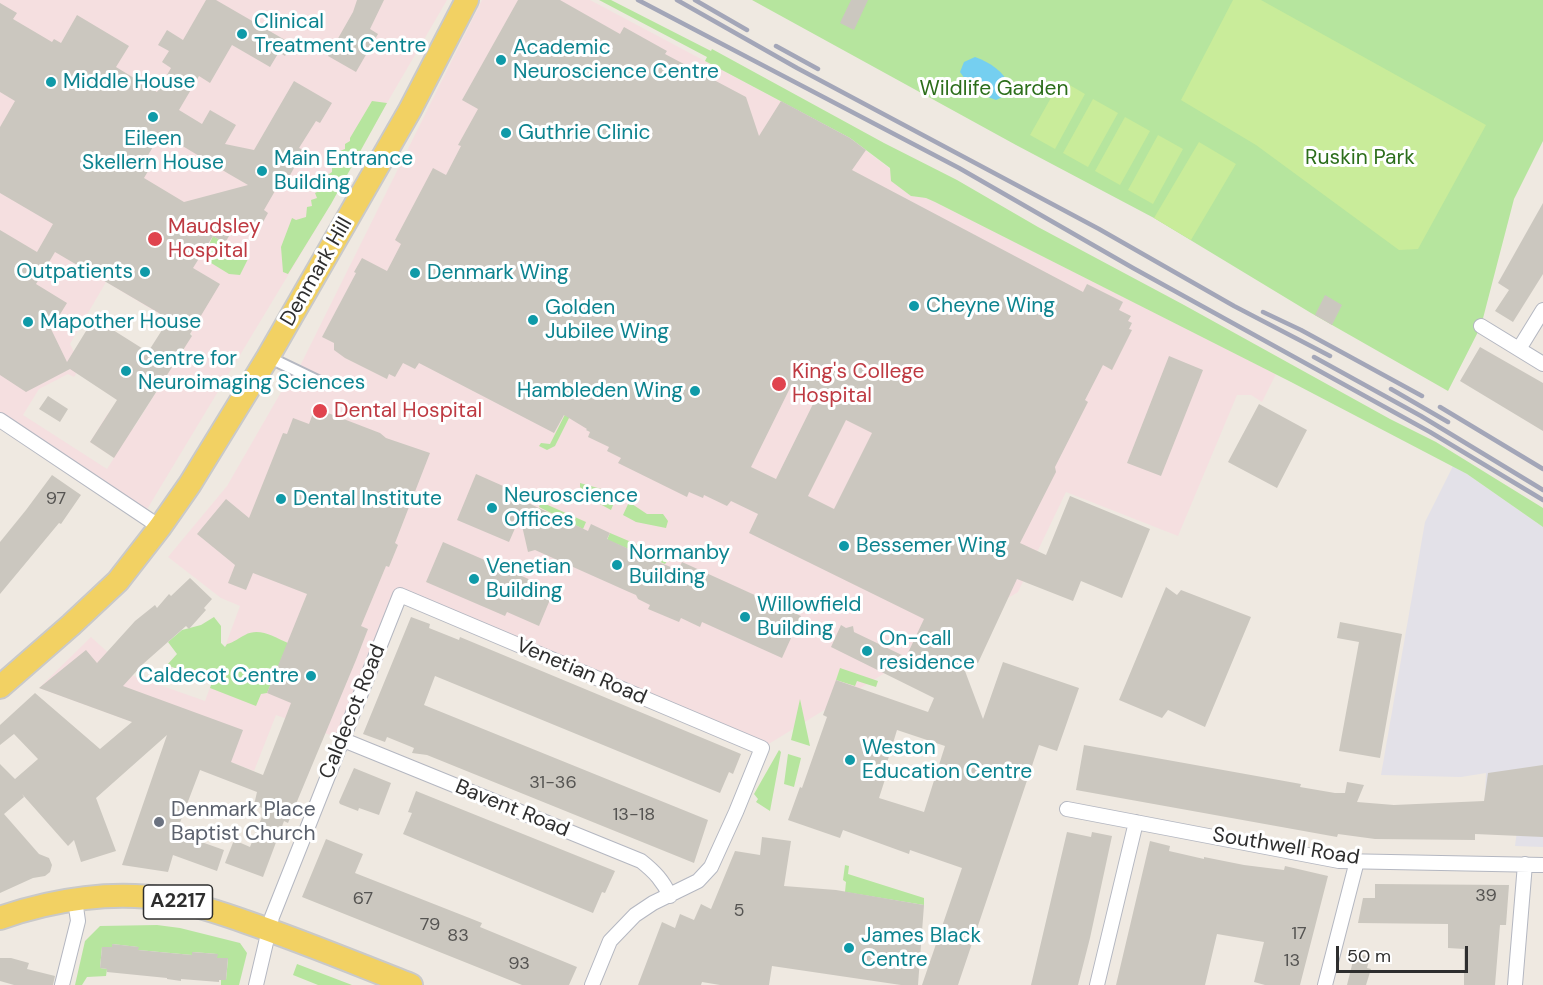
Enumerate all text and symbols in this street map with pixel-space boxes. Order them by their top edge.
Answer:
place label: Clinical Treatment Centre [254,9,426,59]
marker: Clinical Treatment Centre [235,27,249,41]
place label: Academic Neuroscience Centre [513,35,719,85]
marker: Academic Neuroscience Centre [494,53,508,67]
place label: Middle House [63,69,195,95]
marker: Middle House [44,75,58,89]
park label: Wildlife Garden [919,76,1069,102]
marker: Eileen Skellern House [146,110,160,124]
place label: Guthrie Clinic [518,120,650,146]
place label: Eileen Skellern House [82,126,224,176]
marker: Guthrie Clinic [499,126,513,140]
park label: Ruskin Park [1305,145,1415,171]
place label: Main Entrance Building [274,146,413,196]
marker: Main Entrance Building [255,164,269,178]
street label: Denmark Hill [276,213,358,331]
place label: Maudsley Hospital [168,214,261,264]
marker: Maudsley Hospital [146,230,164,248]
place label: Outpatients [16,259,133,285]
place label: Denmark Wing [427,260,569,286]
marker: Outpatients [138,265,152,279]
marker: Denmark Wing [408,266,422,280]
place label: Cheyne Wing [926,293,1055,319]
place label: Golden Jubilee Wing [545,295,669,345]
marker: Cheyne Wing [907,299,921,313]
place label: Mapother House [40,309,201,335]
marker: Golden Jubilee Wing [526,313,540,327]
marker: Mapother House [21,315,35,329]
place label: Centre for Neuroimaging Sciences [138,346,365,396]
place label: King's College Hospital [792,359,925,409]
marker: Centre for Neuroimaging Sciences [119,364,133,378]
marker: King's College Hospital [770,375,788,393]
place label: Hambleden Wing [517,378,683,404]
marker: Hambleden Wing [688,384,702,398]
place label: Dental Hospital [334,398,482,424]
marker: Dental Hospital [311,402,329,420]
place label: Neuroscience Offices [504,483,638,533]
place label: Dental Institute [293,486,442,512]
house number: 97 [46,488,66,510]
marker: Dental Institute [274,492,288,506]
marker: Neuroscience Offices [485,501,499,515]
place label: Bessemer Wing [856,533,1007,559]
marker: Bessemer Wing [837,539,851,553]
place label: Normanby Building [629,540,730,590]
place label: Venetian Building [486,554,571,604]
marker: Normanby Building [610,558,624,572]
marker: Venetian Building [467,572,481,586]
place label: Willowfield Building [757,592,861,642]
marker: Willowfield Building [738,610,752,624]
place label: On-call residence [879,626,975,676]
street label: Venetian Road [512,633,650,711]
street label: Caldecot Road [315,641,391,783]
marker: On-call residence [860,644,874,658]
place label: Caldecot Centre [138,663,299,689]
marker: Caldecot Centre [304,669,318,683]
place label: Weston Education Centre [862,735,1032,785]
marker: Weston Education Centre [843,753,857,767]
house number: 31-36 [529,772,577,794]
street label: Bavent Road [451,775,573,843]
place label: Denmark Place Baptist Church [171,797,316,847]
house number: 13-18 [613,804,655,826]
marker: Denmark Place Baptist Church [152,815,166,829]
street label: Southwell Road [1211,823,1361,871]
road number: A2217 [144,885,213,919]
house number: 39 [1475,885,1497,907]
house number: 67 [353,888,373,910]
house number: 5 [734,900,744,922]
house number: 79 [420,914,440,936]
place label: James Black Centre [861,923,981,973]
house number: 17 [1291,923,1307,945]
house number: 83 [447,925,469,947]
scale bar [1339,934,1471,972]
marker: James Black Centre [842,941,856,955]
text: 50 m [1347,944,1391,968]
house number: 13 [1284,950,1300,972]
house number: 93 [508,953,530,975]

